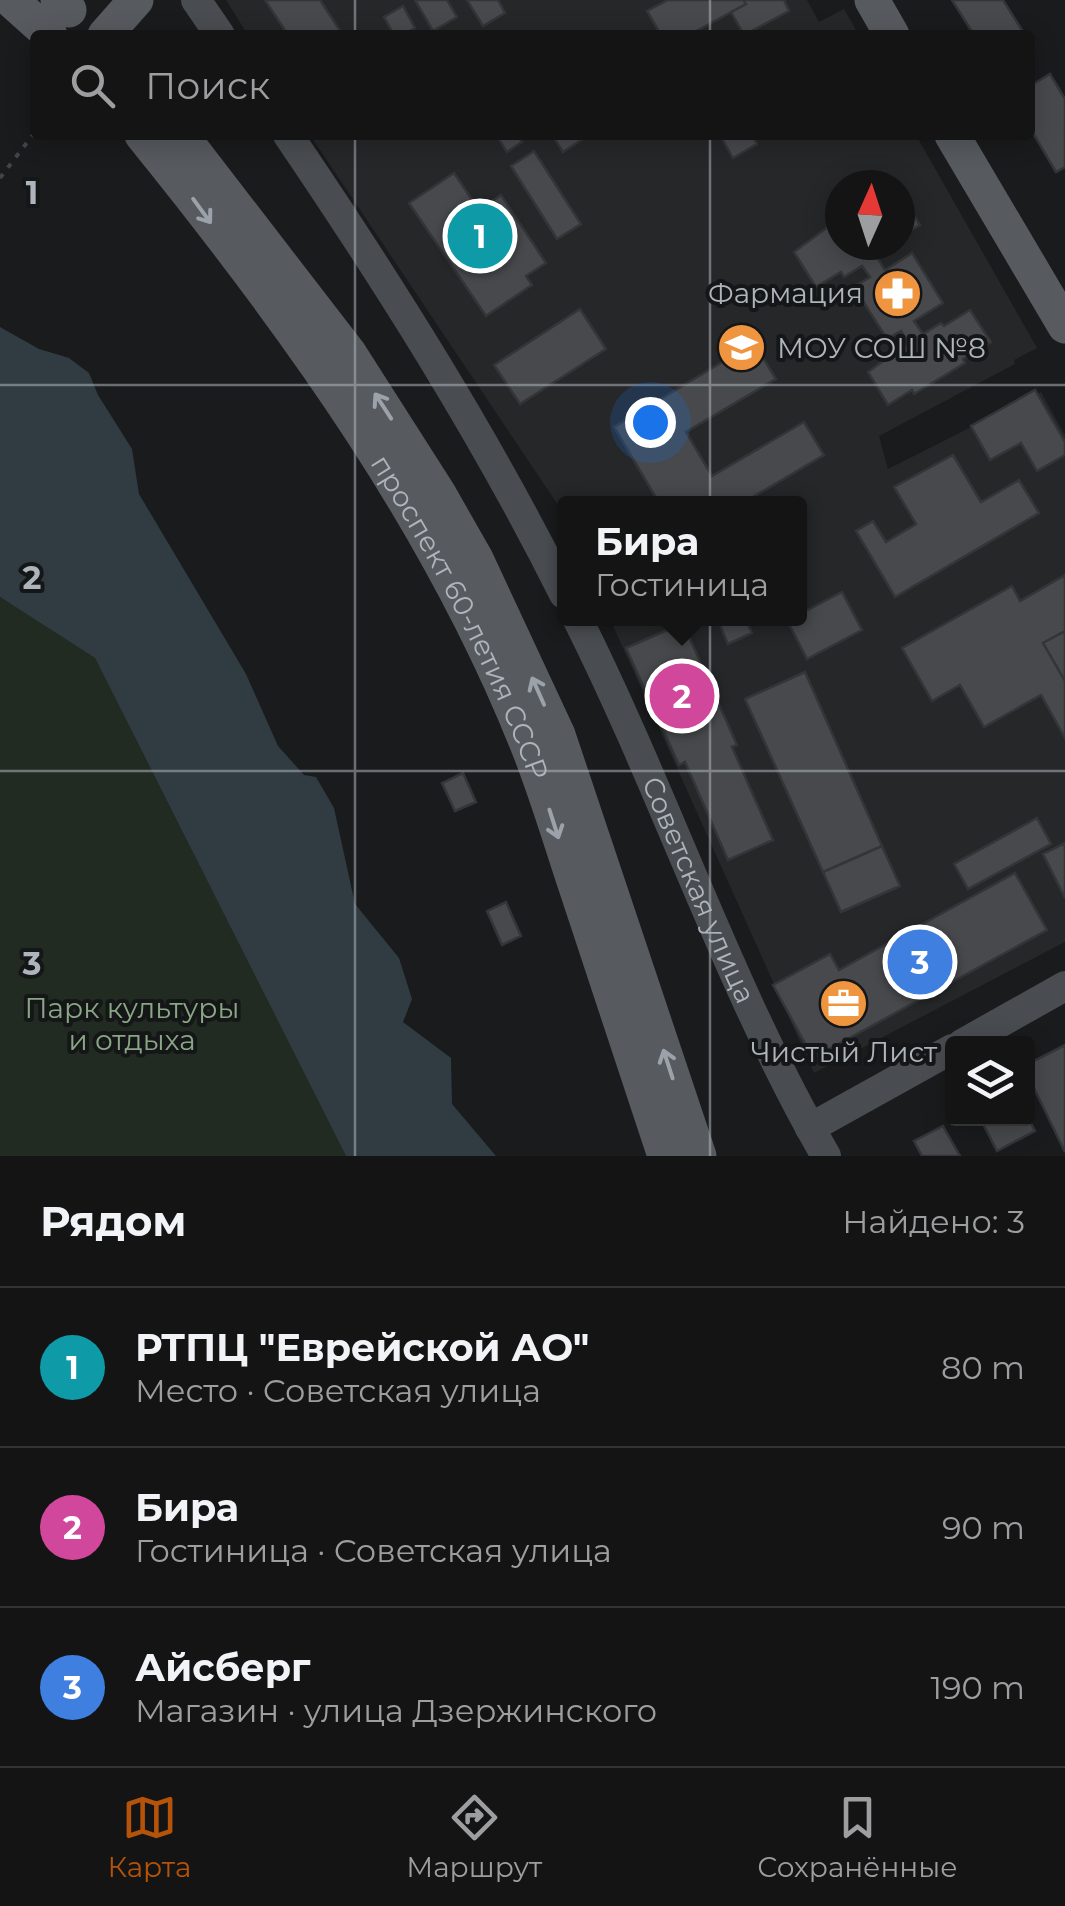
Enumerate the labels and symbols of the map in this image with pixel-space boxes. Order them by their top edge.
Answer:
north arrow [825,170,915,260]
text: 1 [26,173,38,212]
one-way arrow [192,197,213,224]
pin: 1 [448,198,512,274]
pharmacy icon: Фармация [872,267,924,319]
place label: Фармация [708,276,863,310]
school or university icon: МОУ СОШ №8 [716,322,768,374]
place label: МОУ СОШ №8 [777,331,986,365]
one-way arrow [372,392,393,420]
your location [625,397,676,448]
street label: проспект 60-летия СССР [364,448,556,784]
text: 2 [23,558,41,597]
pin: 2 [650,658,714,734]
one-way arrow [528,676,546,707]
street label: Советская улица [635,771,763,1009]
one-way arrow [547,807,565,839]
pin: 3 [888,924,952,1000]
text: 3 [22,944,41,983]
office icon: Чистый Лист [818,978,870,1030]
park label: Парк культуры и отдыха [25,991,239,1057]
place label: Чистый Лист [751,1035,938,1069]
one-way arrow [657,1048,675,1080]

